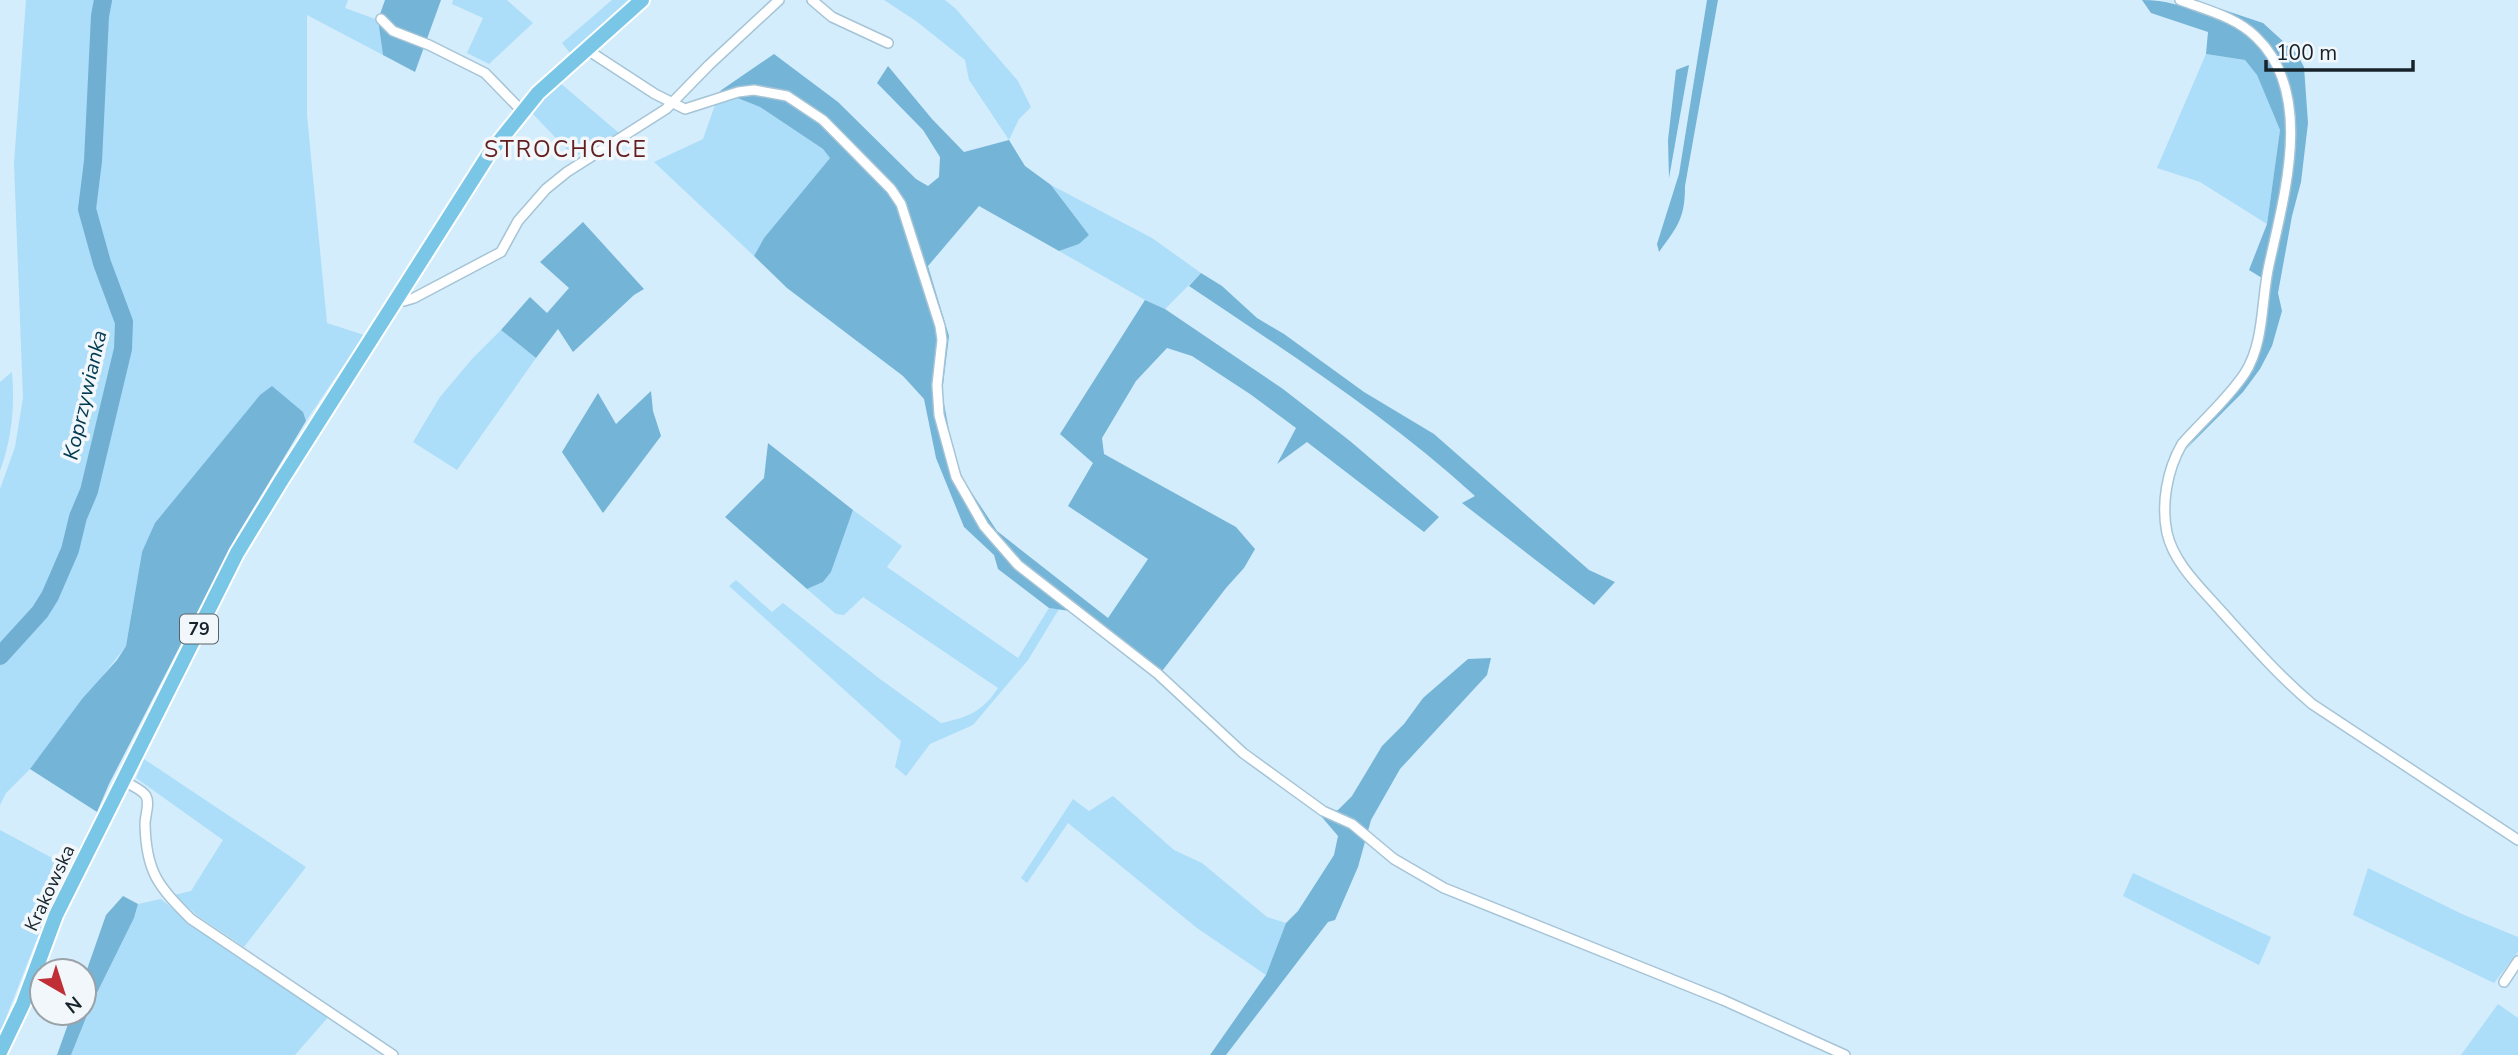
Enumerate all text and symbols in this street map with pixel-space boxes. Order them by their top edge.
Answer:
scale bar [2266,28,2413,72]
text: 100 m [2276,39,2337,67]
district label: STROCHCICE [484,134,648,165]
water label: Koprzywianka [56,327,114,463]
road number: 79 [180,614,218,644]
street label: Krakowska [19,840,81,936]
north arrow [28,957,98,1027]
text: N [59,990,87,1019]

